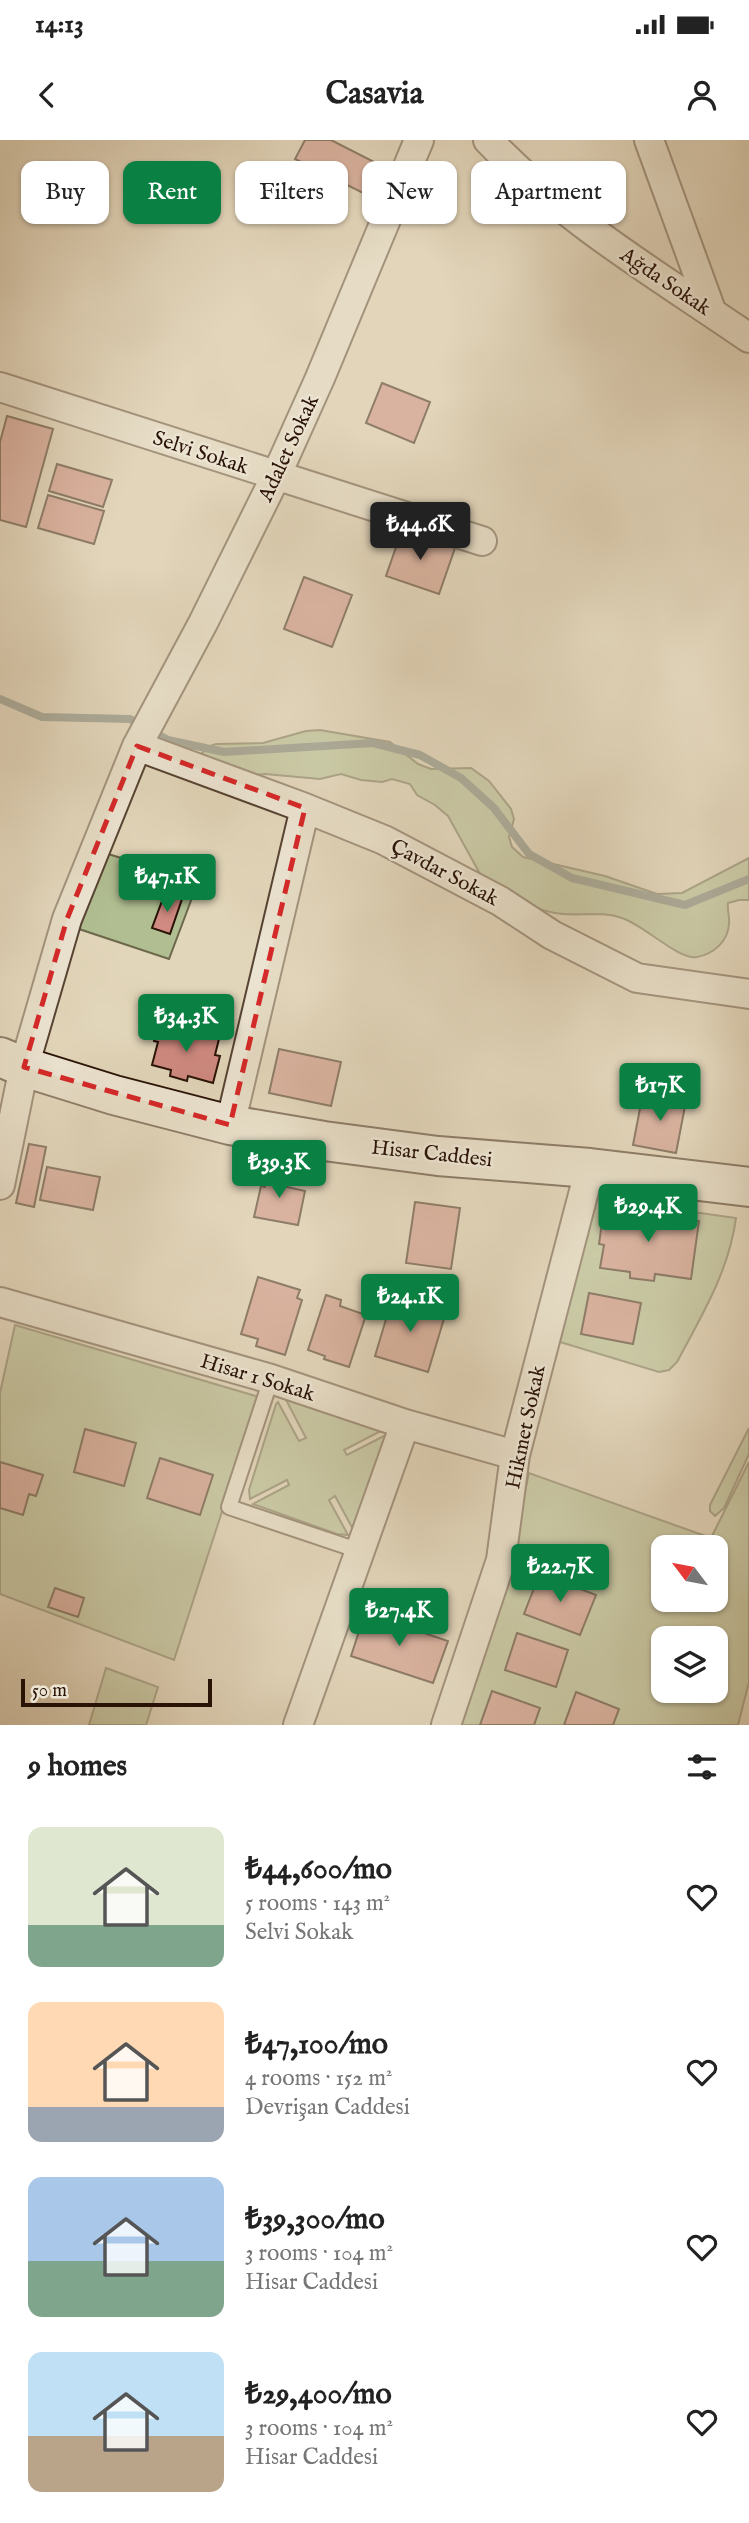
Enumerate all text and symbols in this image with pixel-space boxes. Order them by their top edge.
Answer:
text: 14:13 [35,8,84,41]
text: Casavia [325,74,424,115]
icon: back [28,76,66,114]
icon: person [683,76,721,114]
chip: Buy [21,161,109,224]
chip: Rent [123,161,221,224]
chip: Filters [235,161,348,224]
chip: New [362,161,457,224]
chip: Apartment [471,161,626,224]
street label: Ağda Sokak [614,241,716,323]
street label: Adalet Sokak [252,390,326,507]
street label: Selvi Sokak [149,425,252,482]
pin: ₺44.6K [363,502,477,562]
text: ₺44.6K [386,510,454,539]
street label: Çavdar Sokak [385,833,504,914]
pin: ₺47.1K [110,854,224,914]
text: ₺47.1K [135,862,199,891]
pin: ₺34.3K [129,995,243,1054]
text: ₺34.3K [154,1002,218,1031]
pin: ₺17K [619,1063,701,1123]
text: ₺17K [635,1071,685,1100]
street label: Hisar Caddesi [370,1135,494,1174]
pin: ₺39.3K [222,1140,336,1200]
text: ₺39.3K [248,1148,310,1177]
pin: ₺29.4K [591,1184,705,1244]
text: ₺29.4K [615,1192,682,1221]
pin: ₺24.1K [353,1274,467,1334]
text: ₺24.1K [377,1282,443,1311]
street label: Hisar 1 Sokak [197,1348,319,1409]
street label: Hikmet Sokak [500,1362,553,1492]
north arrow [651,1535,728,1612]
map controls [651,1535,728,1703]
pin: ₺22.7K [503,1544,617,1604]
text: ₺22.7K [527,1552,593,1581]
pin: ₺27.4K [342,1588,456,1648]
text: ₺27.4K [365,1596,433,1625]
button: layers [651,1626,728,1703]
scale bar [21,1676,212,1708]
text: 50 m [32,1679,67,1703]
text: 9 homes [28,1748,127,1786]
icon: filters [683,1748,721,1786]
text: ₺44,600/mo [245,1851,392,1889]
icon: home [84,1855,168,1939]
icon: heart [683,1878,721,1916]
text: 5 rooms · 143 m² [245,1889,390,1918]
text: Selvi Sokak [245,1918,353,1947]
text: ₺47,100/mo [245,2026,388,2064]
icon: home [84,2030,168,2114]
icon: heart [683,2053,721,2091]
text: 4 rooms · 152 m² [245,2064,392,2093]
text: Devrişan Caddesi [245,2093,410,2122]
text: ₺39,300/mo [245,2201,385,2239]
icon: home [84,2205,168,2289]
icon: heart [683,2228,721,2266]
text: 3 rooms · 104 m² [245,2239,393,2268]
text: Hisar Caddesi [245,2268,378,2297]
text: ₺29,400/mo [245,2376,392,2414]
icon: home [84,2380,168,2464]
icon: heart [683,2403,721,2441]
text: 3 rooms · 104 m² [245,2414,393,2443]
text: Hisar Caddesi [245,2443,378,2472]

